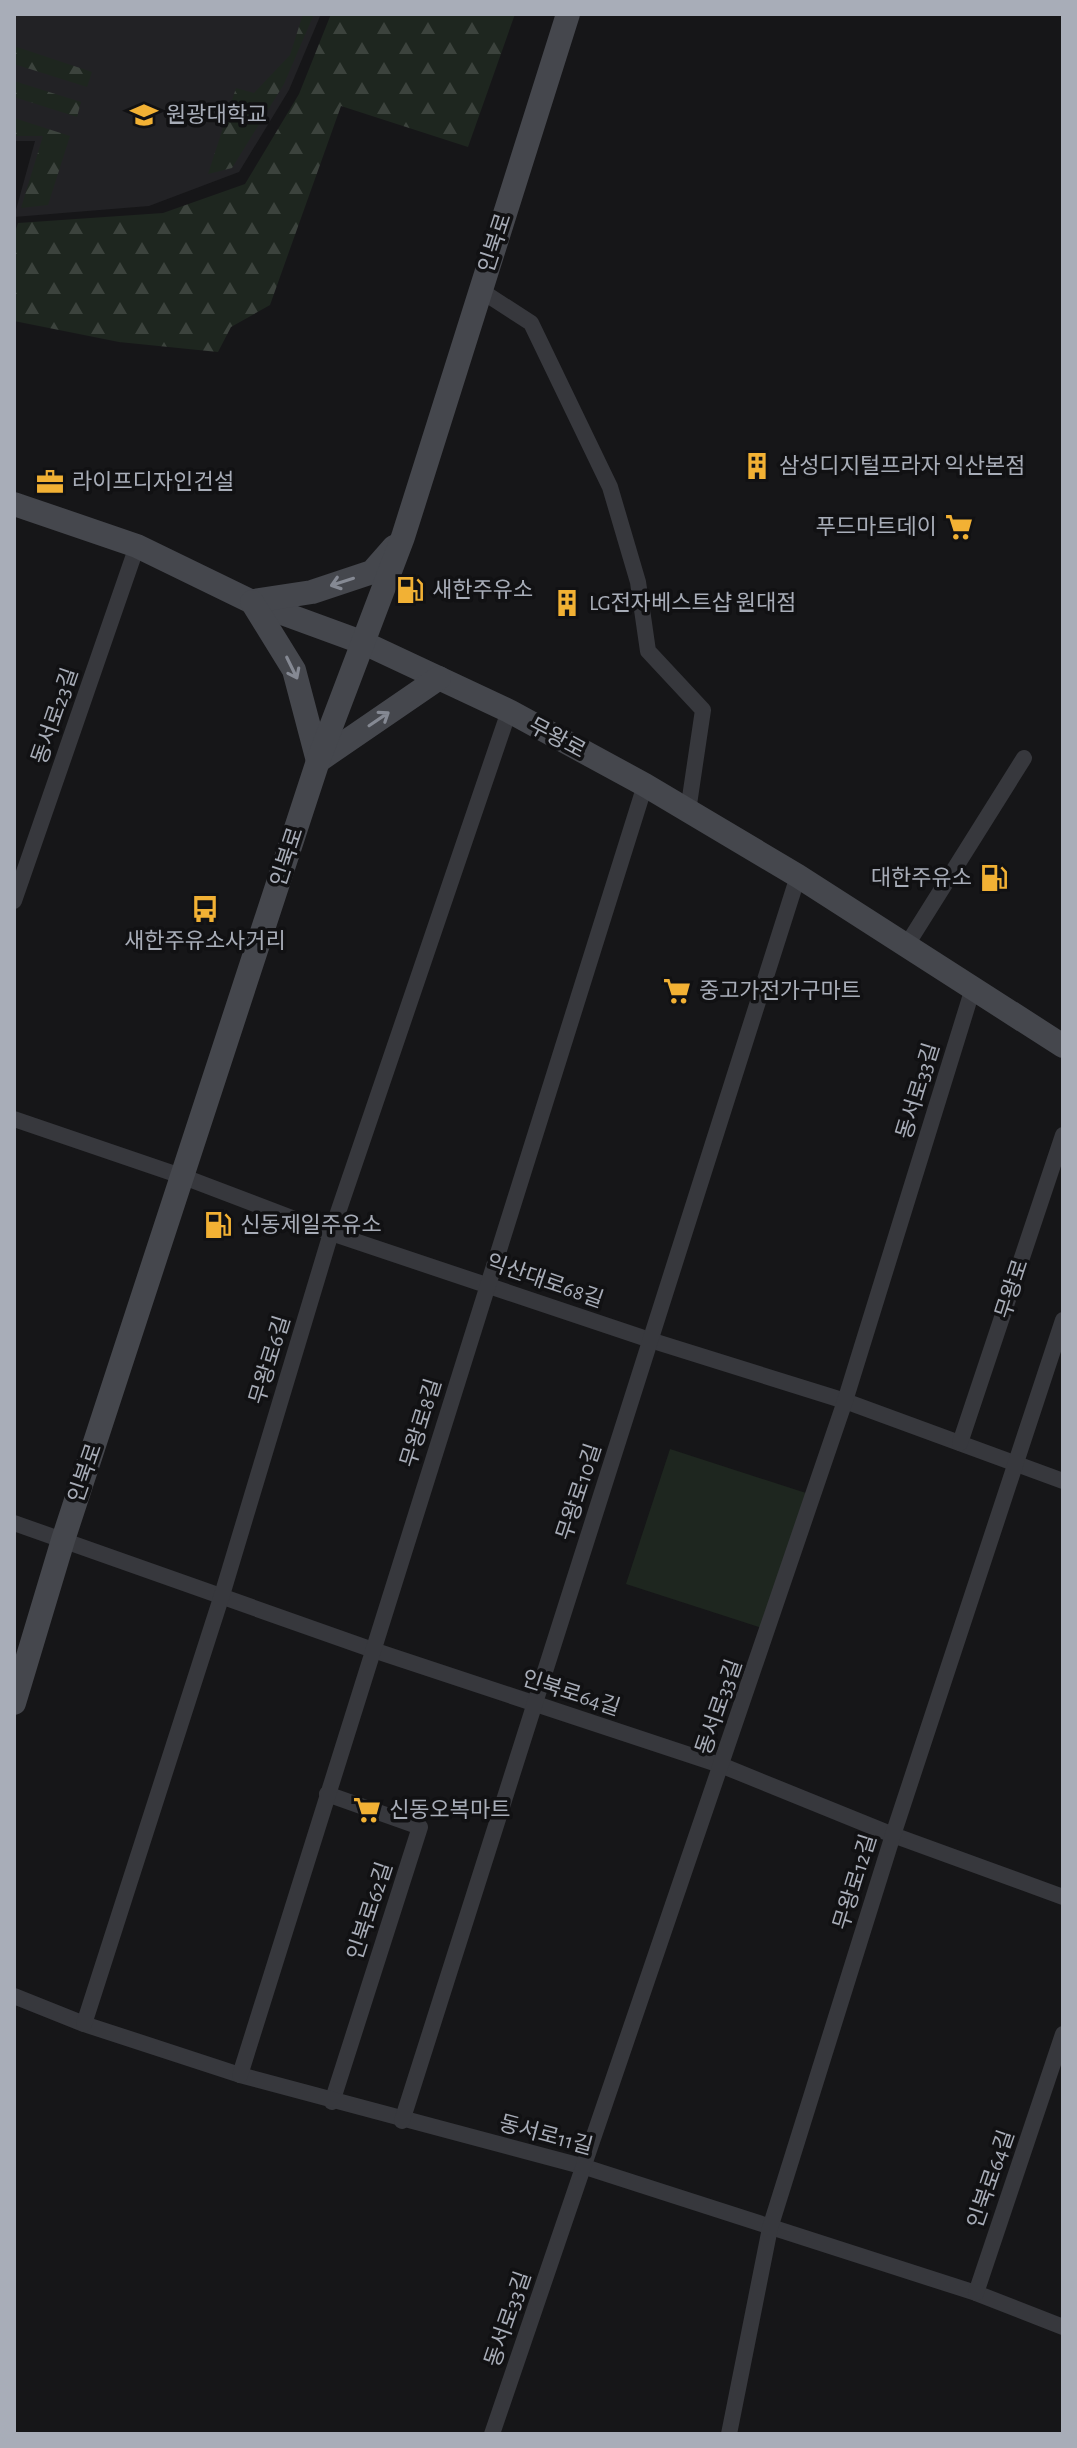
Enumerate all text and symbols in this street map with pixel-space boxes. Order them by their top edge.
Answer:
school or university icon: 원광대학교 [129,100,159,130]
place label: 원광대학교 [166,103,267,126]
street label: 인북로 [474,210,515,275]
building icon: 삼성디지털프라자 익산본점 [742,451,772,481]
place label: 삼성디지털프라자 익산본점 [779,454,1026,477]
office icon: 라이프디자인건설 [35,467,65,497]
place label: 라이프디자인건설 [72,470,234,493]
supermarket icon: 푸드마트데이 [944,512,974,542]
place label: 푸드마트데이 [816,516,937,538]
one-way arrow [330,575,355,590]
fuel station icon: 새한주유소 [395,575,425,605]
place label: 새한주유소 [432,578,533,601]
building icon: LG전자베스트샵 원대점 [552,588,582,618]
place label: LG전자베스트샵 원대점 [589,591,796,614]
one-way arrow [284,656,300,680]
street label: 동서로23길 [27,665,82,767]
one-way arrow [367,711,389,728]
street label: 무왕로 [525,713,589,762]
street label: 인북로 [266,824,307,889]
fuel station icon: 대한주유소 [979,863,1009,893]
place label: 대한주유소 [871,866,972,889]
bus stop icon: 새한주유소사거리 [190,894,220,924]
place label: 새한주유소사거리 [124,929,286,952]
supermarket icon: 중고가전가구마트 [662,976,692,1006]
place label: 중고가전가구마트 [699,979,861,1002]
street label: 동서로33길 [892,1040,943,1142]
fuel station icon: 신동제일주유소 [203,1210,233,1240]
place label: 신동제일주유소 [240,1213,382,1236]
street label: 익산대로68길 [484,1250,607,1311]
street label: 무왕로 [991,1256,1032,1321]
street label: 무왕로6길 [245,1313,294,1407]
street label: 무왕로8길 [396,1376,445,1470]
street label: 인북로 [64,1440,105,1505]
street label: 무왕로10길 [552,1441,605,1543]
street label: 동서로33길 [692,1656,746,1757]
street label: 인북로64길 [519,1666,623,1719]
supermarket icon: 신동오복마트 [352,1795,382,1825]
place label: 신동오복마트 [389,1798,510,1821]
street label: 무왕로12길 [829,1831,880,1932]
street label: 인북로62길 [343,1859,396,1963]
street label: 동서로11길 [497,2111,596,2158]
street label: 인북로64길 [963,2127,1018,2231]
street label: 동서로33길 [481,2268,535,2369]

